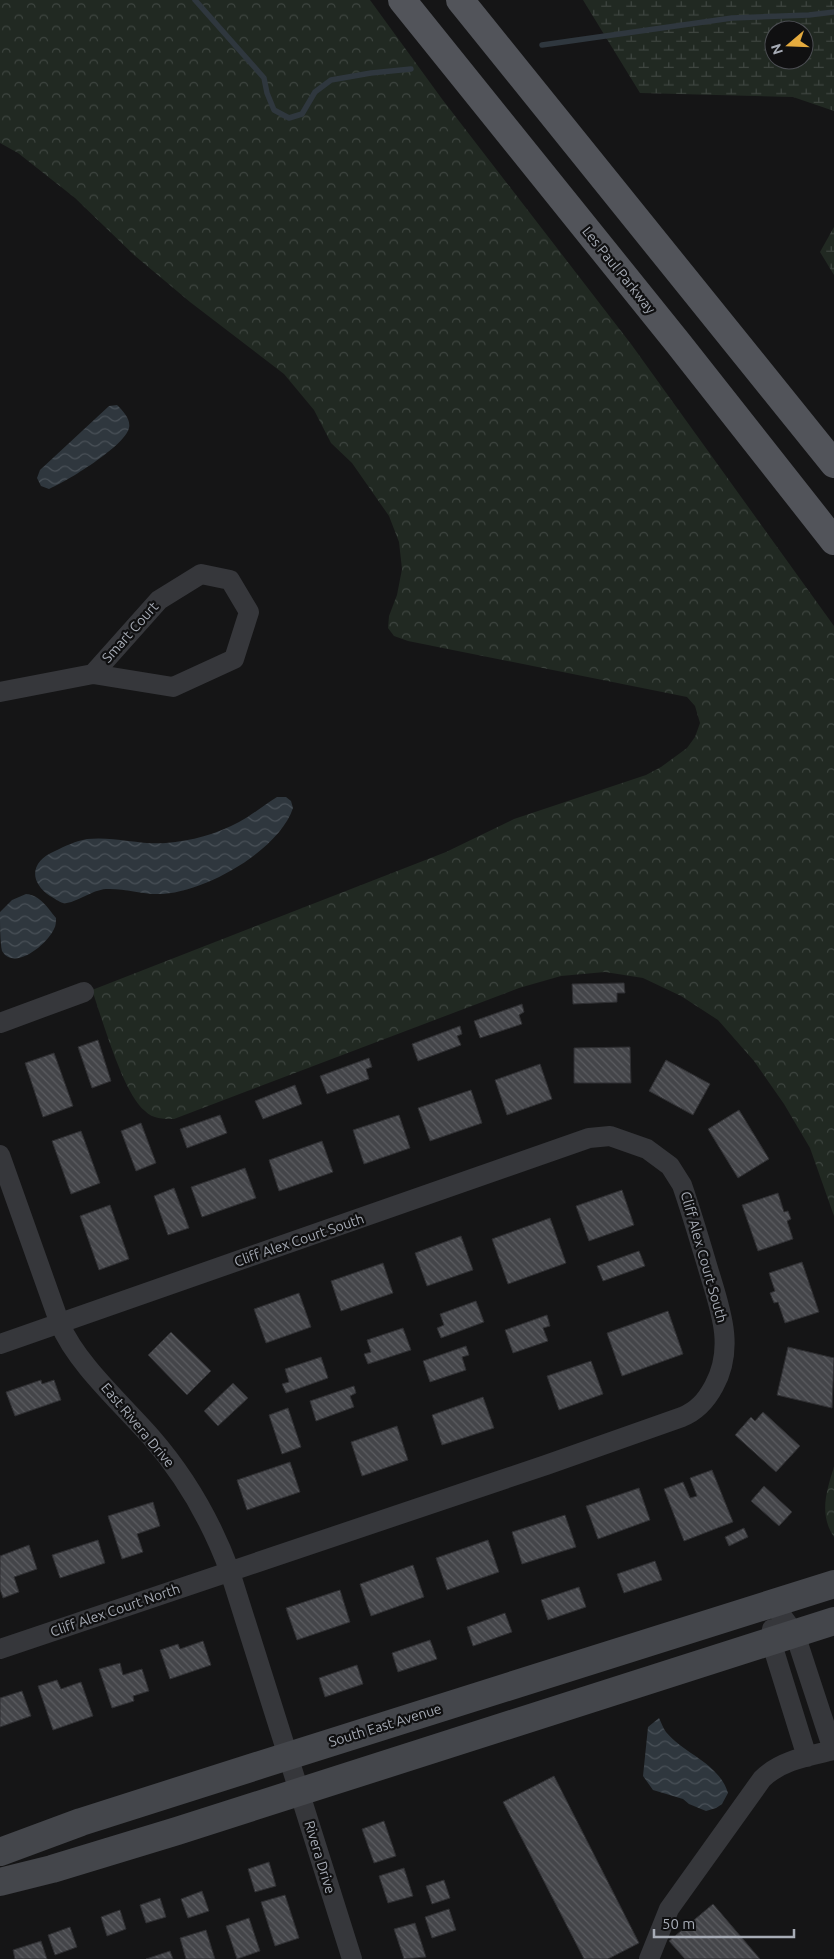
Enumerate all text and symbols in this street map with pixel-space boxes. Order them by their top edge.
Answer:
north arrow [764,20,814,70]
text: N [767,42,786,57]
street label: Les Paul Parkway [579,223,659,317]
street label: Smart Court [99,598,162,666]
street label: Cliff Alex Court South [678,1189,730,1325]
street label: Cliff Alex Court South [232,1210,366,1270]
street label: East Rivera Drive [98,1380,178,1470]
street label: Cliff Alex Court North [48,1580,182,1640]
street label: South East Avenue [327,1700,443,1750]
street label: Rivera Drive [301,1819,339,1895]
scale bar [654,1906,794,1938]
text: 50 m [662,1915,695,1932]

